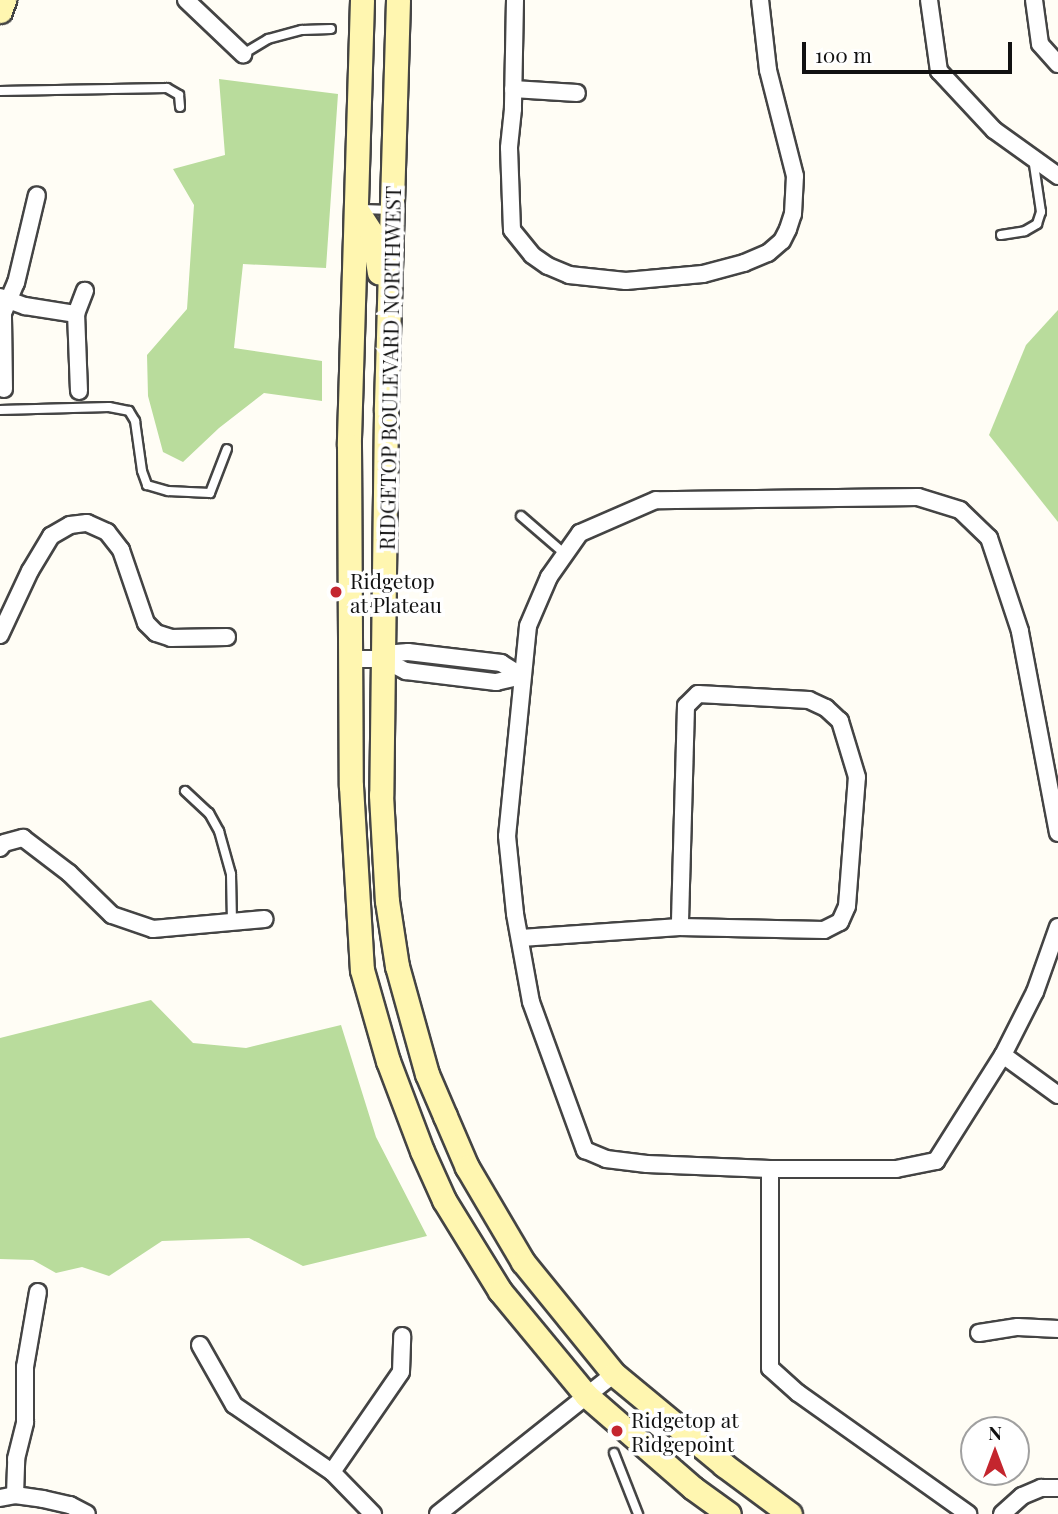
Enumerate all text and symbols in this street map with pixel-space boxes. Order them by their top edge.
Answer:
scale bar [806,28,1016,72]
text: 100 m [815,40,872,68]
street label: RIDGETOP BOULEVARD NORTHWEST [373,185,405,551]
place label: Ridgetop at Plateau [350,567,442,617]
marker: Ridgetop at Plateau [328,584,344,600]
place label: Ridgetop at Ridgepoint [631,1406,739,1456]
north arrow [960,1416,1030,1486]
text: N [988,1419,1002,1445]
marker: Ridgetop at Ridgepoint [609,1423,625,1439]

